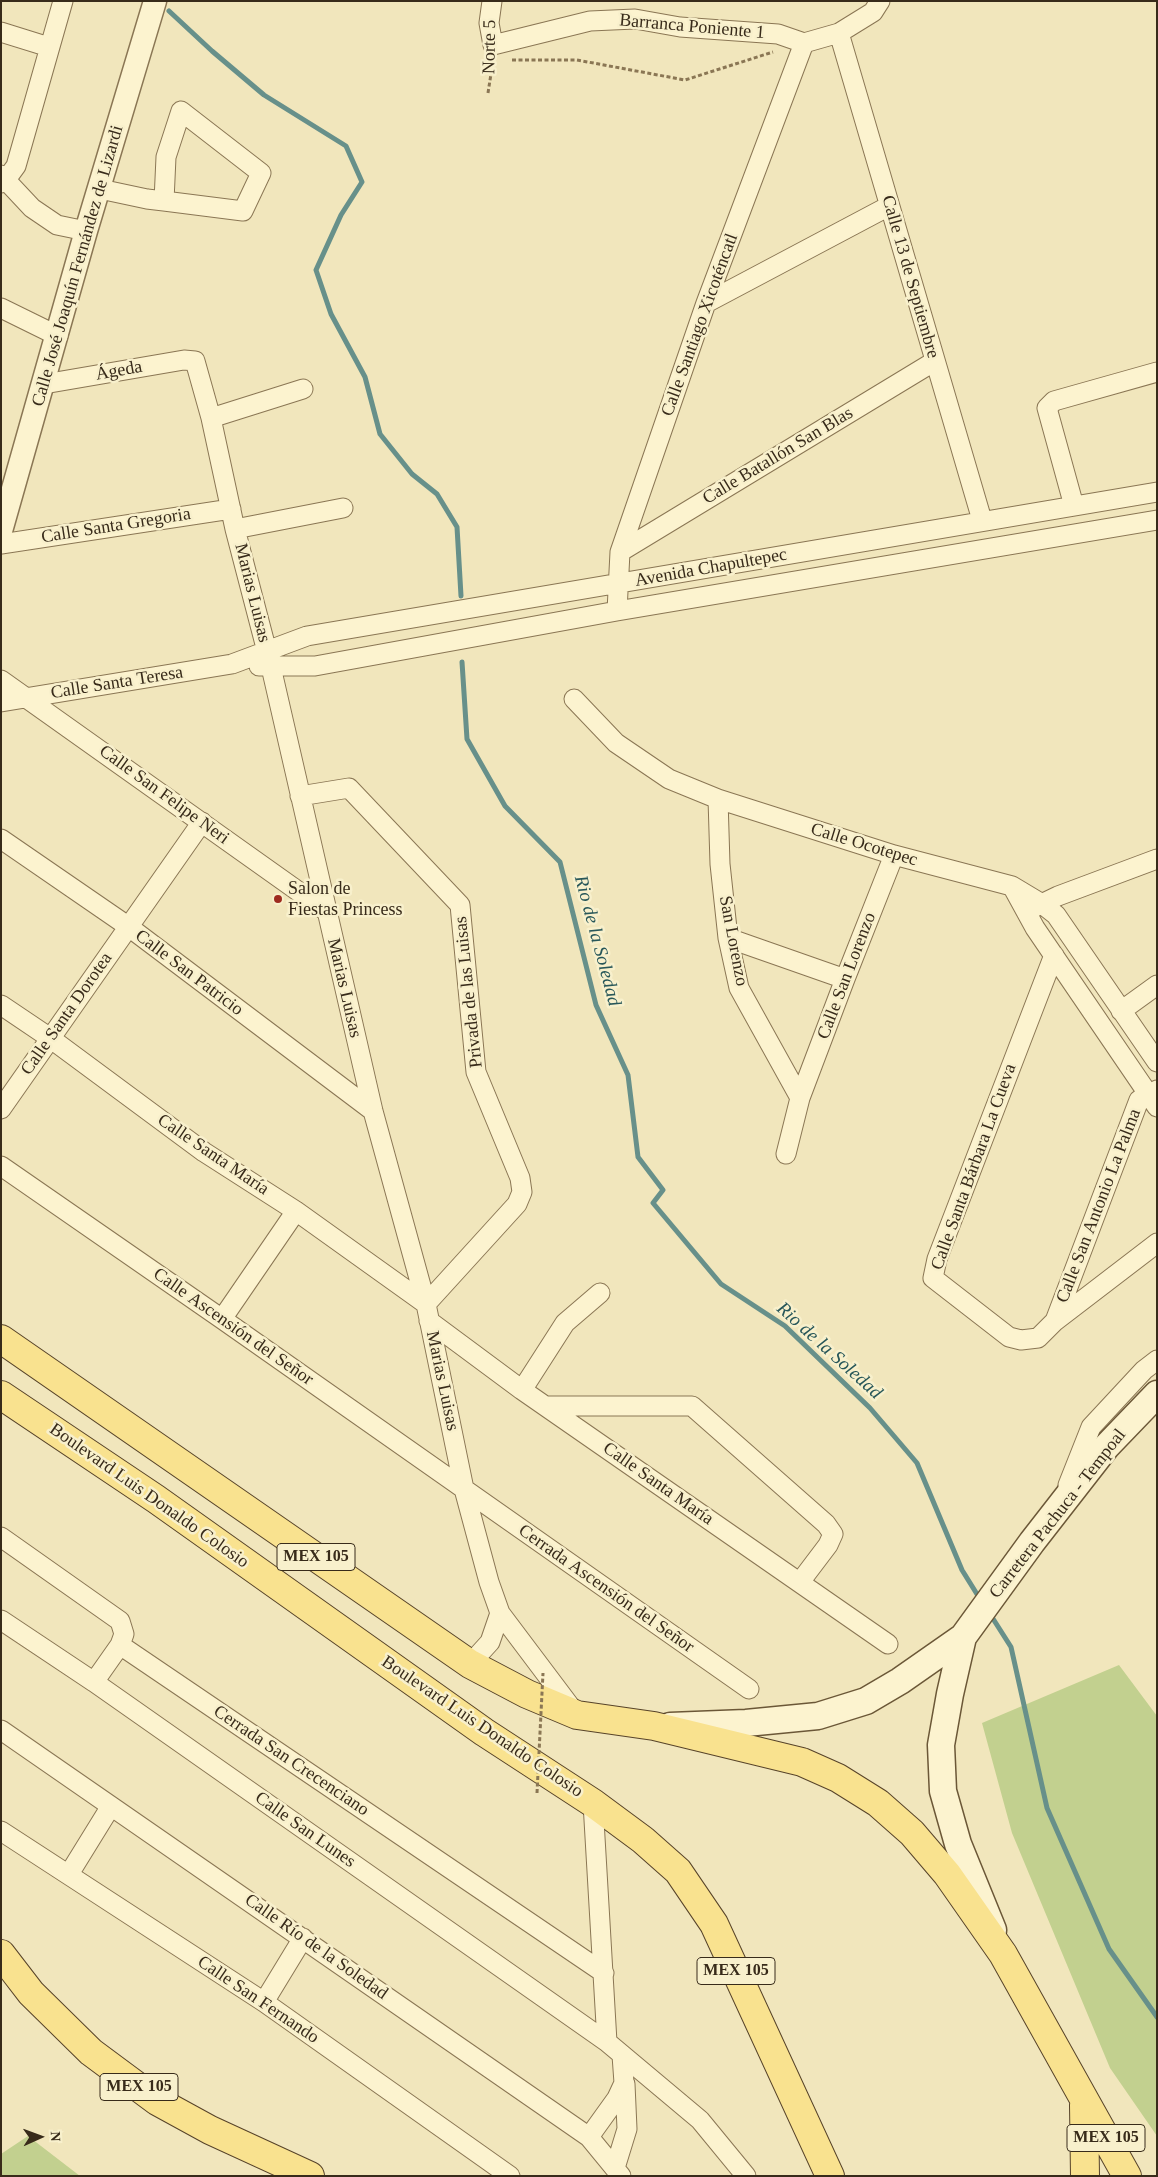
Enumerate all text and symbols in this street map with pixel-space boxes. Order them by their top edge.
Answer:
street label: Barranca Poniente 1 [618,10,766,44]
street label: Norte 5 [479,20,501,74]
street label: Calle José Joaquín Fernández de Lizardi [27,123,129,409]
street label: Calle 13 de Septiembre [876,193,944,361]
street label: Calle Santiago Xicoténcatl [657,231,743,419]
street label: Ágeda [94,356,144,386]
street label: Calle Batallón San Blas [699,403,857,509]
street label: Calle Santa Gregoria [40,504,192,548]
street label: Marias Luisas [229,541,275,645]
street label: Avenida Chapultepec [633,544,789,592]
street label: Calle Santa Teresa [49,662,185,704]
street label: Calle San Felipe Neri [95,741,233,849]
street label: Calle Ocotepec [808,819,920,871]
water label: Rio de la Soledad [569,873,625,1009]
place label: Salon de Fiestas Princess [288,878,402,921]
marker: Salon de Fiestas Princess [272,893,284,905]
street label: San Lorenzo [714,894,752,988]
street label: Calle San Lorenzo [813,910,881,1042]
street label: Privada de las Luisas [450,915,488,1069]
street label: Calle San Patricio [131,925,247,1021]
street label: Marias Luisas [322,936,366,1040]
street label: Calle Santa Dorotea [17,948,117,1080]
street label: Calle Santa Bárbara La Cueva [927,1061,1021,1273]
street label: Calle San Antonio La Palma [1052,1106,1146,1306]
street label: Calle Santa María [153,1110,273,1200]
street label: Calle Ascensión del Señor [149,1264,317,1390]
water label: Rio de la Soledad [771,1298,887,1404]
street label: Marias Luisas [421,1329,463,1433]
street label: Boulevard Luis Donaldo Colosio [45,1419,253,1573]
street label: Carretera Pachuca - Tempoal [985,1425,1131,1603]
street label: Calle Santa María [599,1438,717,1530]
street label: Cerrada Ascensión del Señor [514,1520,698,1658]
road number: MEX 105 [277,1544,355,1570]
street label: Boulevard Luis Donaldo Colosio [377,1651,587,1803]
street label: Cerrada San Crecenciano [209,1701,373,1821]
street label: Calle San Lunes [250,1787,360,1873]
street label: Calle Río de la Soledad [240,1889,392,2005]
street label: Calle San Fernando [193,1951,323,2049]
road number: MEX 105 [697,1958,775,1984]
road number: MEX 105 [100,2074,178,2100]
north arrow [15,2112,65,2162]
road number: MEX 105 [1067,2124,1145,2152]
text: N [48,2131,63,2142]

